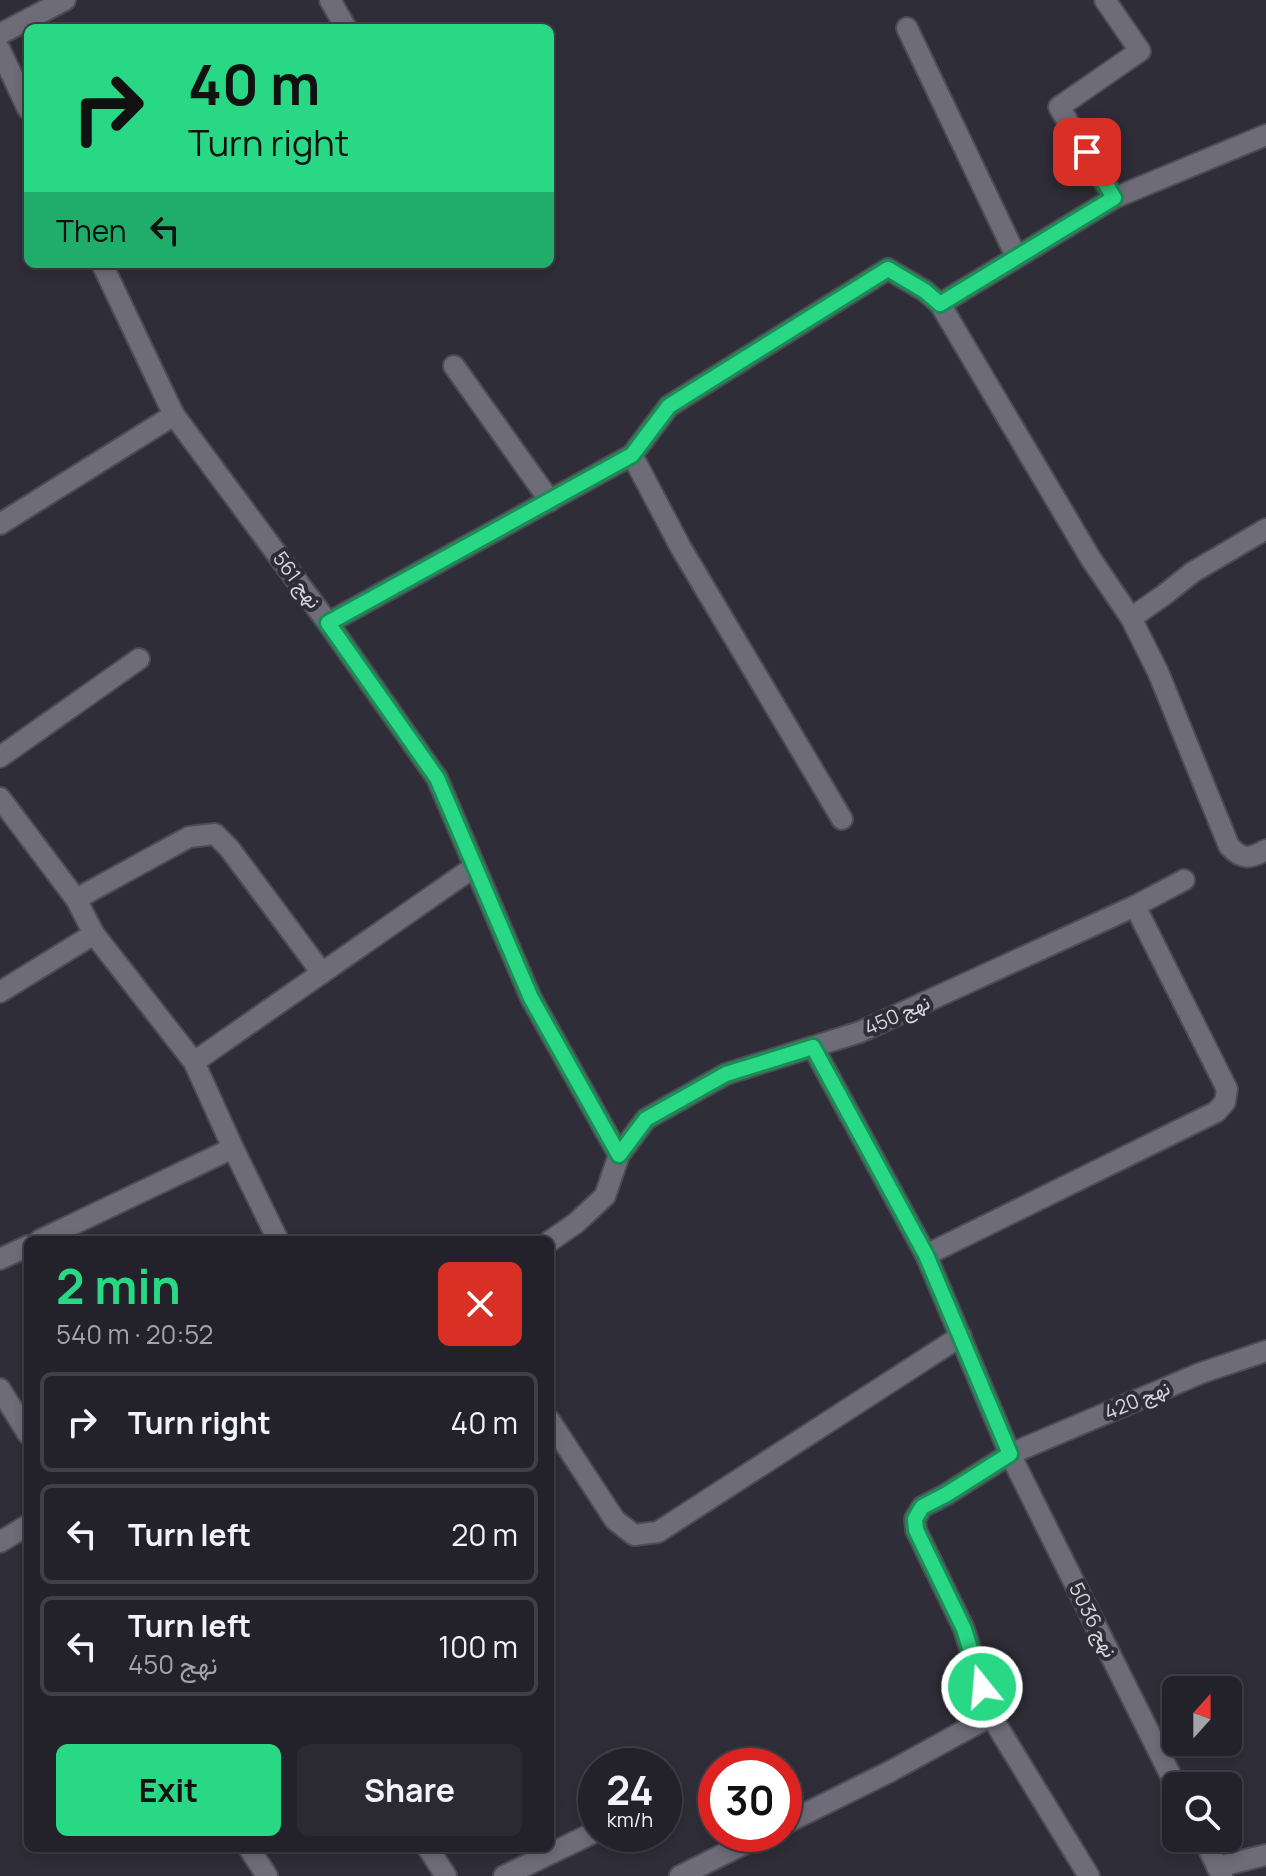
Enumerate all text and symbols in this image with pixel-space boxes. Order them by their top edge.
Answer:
text: 40 m [188,45,320,122]
icon: right [56,56,160,160]
text: Turn right [188,118,349,167]
pin [1053,118,1121,186]
icon: arrive [1065,130,1109,174]
icon: left [143,208,187,252]
text: Then [56,210,127,251]
street label: نهج 561 [266,546,328,614]
street label: نهج 450 [860,988,934,1042]
text: 2 min [56,1253,181,1318]
button: close [438,1262,522,1346]
text: 540 m · 20:52 [56,1316,213,1352]
street label: نهج 420 [1100,1374,1174,1426]
icon: right [60,1400,104,1444]
text: Turn right [128,1402,271,1443]
text: 40 m [451,1402,518,1443]
icon: left [60,1512,104,1556]
text: Turn left [128,1514,251,1555]
text: 20 m [451,1514,518,1555]
street label: نهج 5036 [1062,1578,1124,1662]
text: Turn left [128,1605,251,1646]
icon: left [60,1624,104,1668]
text: 100 m [438,1626,518,1667]
position arrow [940,1645,1024,1729]
text: نهج 450 [128,1646,218,1682]
north arrow [1162,1676,1242,1756]
map controls [1162,1676,1242,1852]
button: Exit [56,1744,281,1836]
button: Share [297,1744,522,1836]
speed limit sign: 30 [698,1748,802,1852]
text: 24 [606,1762,654,1817]
button: search [1162,1772,1242,1852]
text: km/h [607,1806,653,1833]

